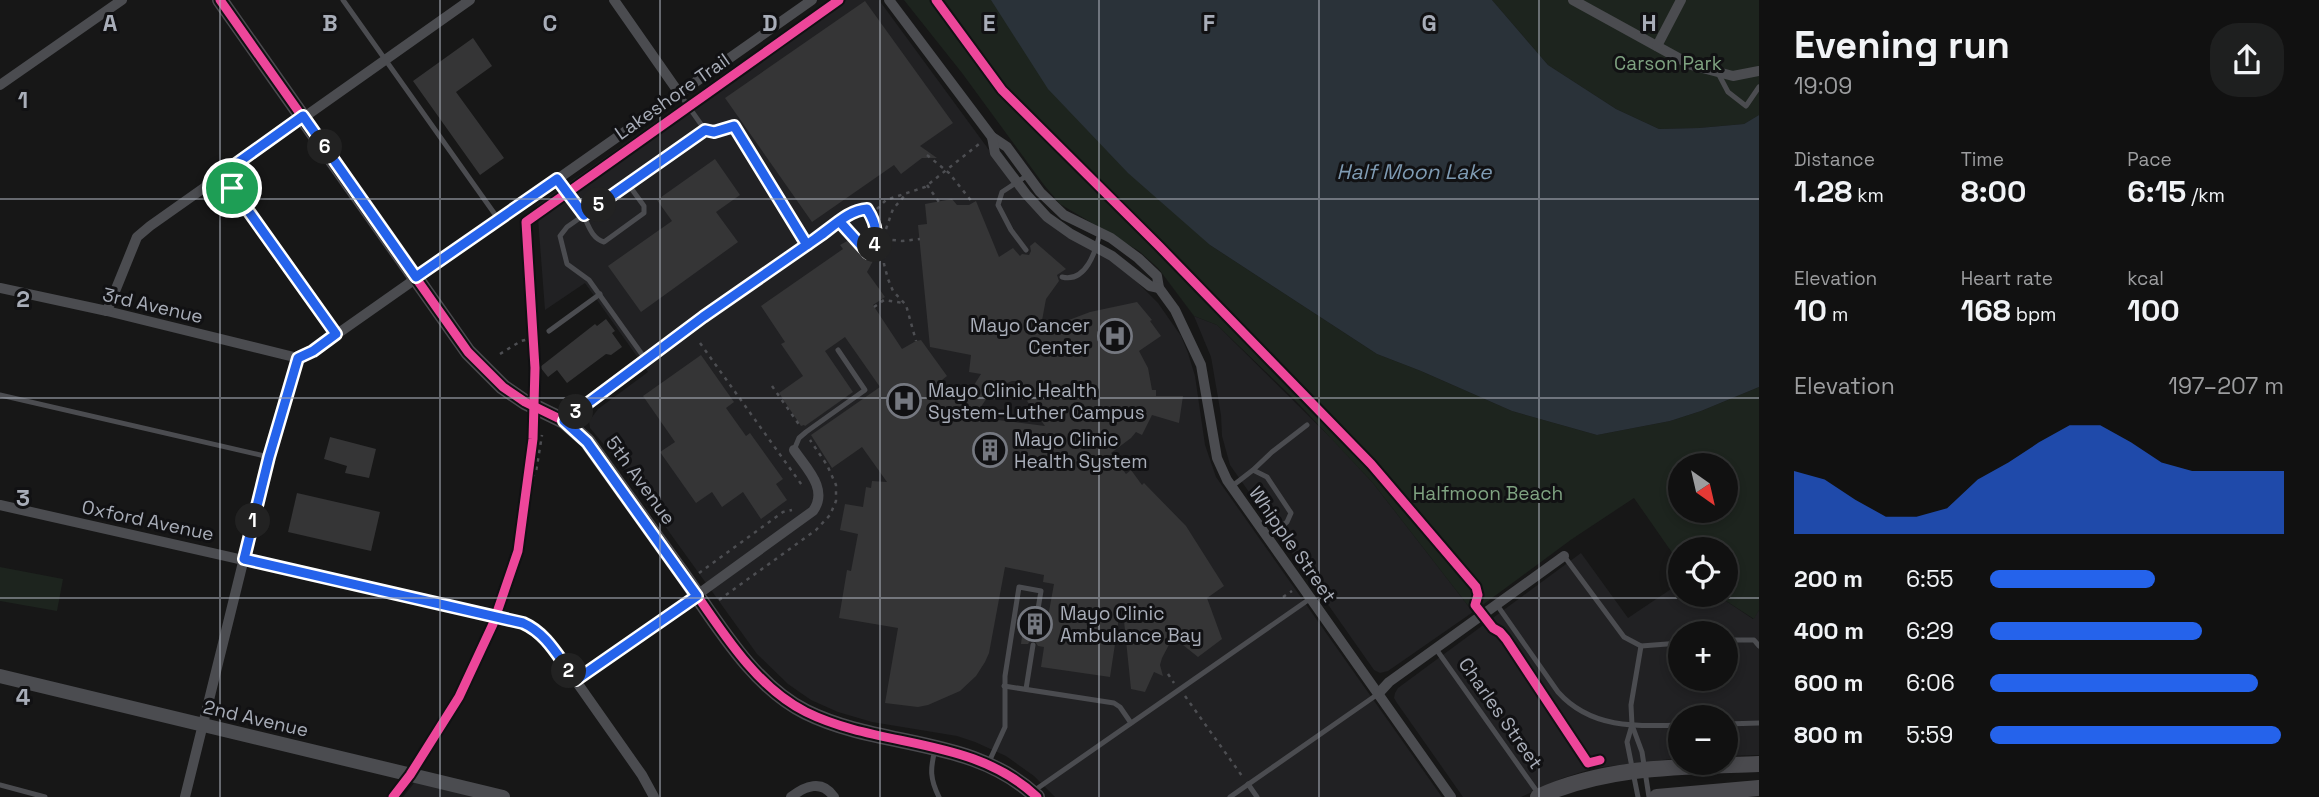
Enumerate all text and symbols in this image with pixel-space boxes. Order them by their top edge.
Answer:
text: A [103,8,118,38]
text: B [322,8,338,38]
text: C [543,8,557,38]
text: D [762,8,778,38]
text: E [983,8,995,38]
text: F [1203,8,1215,38]
text: G [1421,8,1437,38]
text: H [1641,8,1657,38]
text: Evening run [1794,21,2010,69]
button: share [2210,23,2284,97]
street label: Lakeshore Trail [610,47,735,145]
park label: Carson Park [1614,51,1722,76]
text: 19:09 [1794,71,1852,101]
text: 1 [18,85,28,115]
pin: 6 [308,130,342,164]
text: 6 [319,134,330,159]
text: Distance [1794,147,1875,172]
text: Time [1961,147,2004,172]
text: Pace [2127,147,2172,172]
pin [202,158,262,218]
water label: Half Moon Lake [1337,158,1493,185]
icon: arrive [213,169,251,207]
text: 1.28 [1794,172,1852,211]
text: 8:00 [1961,172,2026,211]
text: 6:15 [2127,172,2186,211]
text: km [1852,183,1884,208]
text: /km [2186,183,2225,208]
pin: 5 [582,188,616,222]
text: 5 [593,192,604,217]
pin: 4 [858,228,892,262]
text: 4 [868,232,881,257]
text: Elevation [1794,266,1877,291]
text: Heart rate [1961,266,2053,291]
text: kcal [2127,266,2164,291]
street label: 3rd Avenue [100,282,206,329]
text: 2 [16,284,30,314]
text: 10 [1794,291,1827,330]
text: 168 [1961,291,2011,330]
text: 100 [2127,291,2180,330]
text: m [1827,302,1848,327]
text: bpm [2011,302,2056,327]
place label: Mayo Cancer Center [970,313,1090,360]
hospital icon: Mayo Cancer Center [1096,317,1134,355]
text: Elevation [1794,371,1895,401]
text: 197–207 m [2168,371,2284,401]
place label: Mayo Clinic Health System-Luther Campus [928,378,1145,425]
hospital icon: Mayo Clinic Health System-Luther Campus [885,382,923,420]
pin: 3 [558,394,594,430]
text: 3 [570,399,581,424]
place label: Mayo Clinic Health System [1014,427,1148,474]
street label: 5th Avenue [600,431,681,530]
building icon: Mayo Clinic Health System [971,431,1009,469]
north arrow [1668,453,1738,523]
map controls [1668,453,1738,775]
street label: Whipple Street [1243,481,1342,607]
park label: Halfmoon Beach [1413,481,1563,506]
text: 3 [16,483,30,513]
street label: Oxford Avenue [80,494,216,547]
pin: 1 [236,504,270,538]
text: 1 [248,508,257,533]
button: locate [1668,537,1738,607]
text: 200 m [1794,564,1863,594]
text: 6:55 [1906,564,1953,594]
place label: Mayo Clinic Ambulance Bay [1060,601,1202,648]
building icon: Mayo Clinic Ambulance Bay [1016,605,1054,643]
text: 400 m [1794,616,1864,646]
text: 6:29 [1906,616,1954,646]
button: + [1668,621,1738,691]
street label: Charles Street [1453,653,1548,774]
pin: 2 [552,654,586,688]
text: 2 [563,658,574,683]
text: 600 m [1794,668,1864,698]
text: 6:06 [1906,668,1955,698]
text: 4 [16,682,31,712]
street label: 2nd Avenue [201,694,311,743]
button: − [1668,705,1738,775]
text: 800 m [1794,720,1863,750]
text: 5:59 [1906,720,1953,750]

